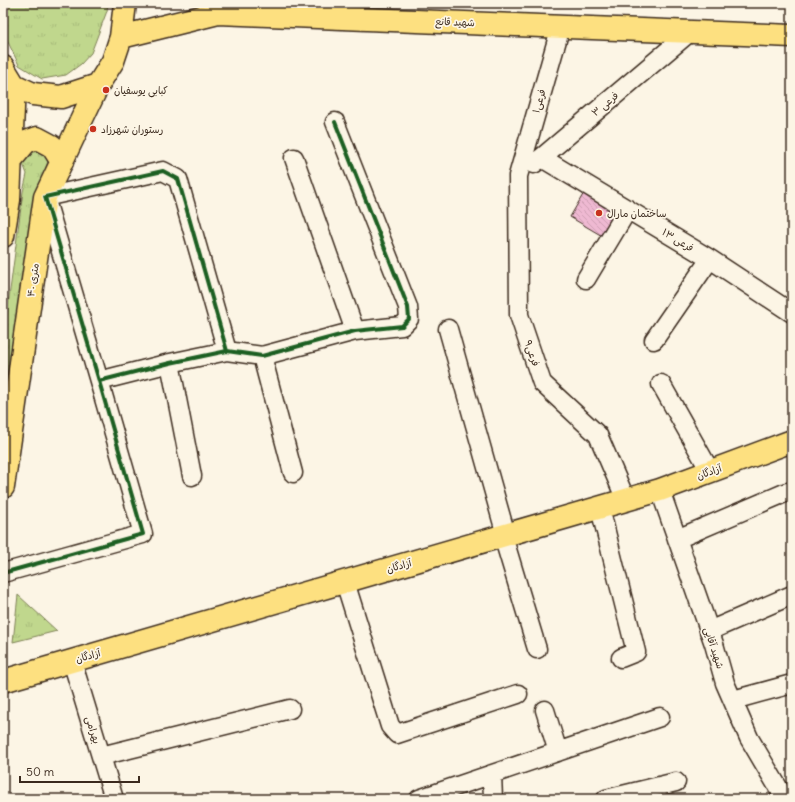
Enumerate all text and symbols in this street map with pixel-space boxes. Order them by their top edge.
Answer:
street label: شهید قانع [435,15,475,31]
place label: کبابی یوسفیان [114,84,168,98]
marker: کبابی یوسفیان [101,85,111,95]
street label: فرعی۱ [529,88,550,115]
street label: فرعی ۳ [589,89,622,120]
place label: رستوران شهرزاد [101,123,164,137]
marker: رستوران شهرزاد [88,124,98,134]
place label: ساختمان مارال [607,207,667,220]
marker: ساختمان مارال [594,208,604,218]
street label: فرعی ۱۳ [659,225,696,255]
street label: ۴۰ متری [24,262,42,298]
street label: فرعی۹ [521,338,543,368]
street label: آزادگان [695,461,724,482]
street label: آزادگان [385,556,414,576]
street label: شهید آقایی [700,625,727,671]
street label: آزادگان [74,646,103,666]
street label: بهرامی [82,715,103,746]
scale bar [20,758,139,784]
text: 50 m [26,764,55,779]

